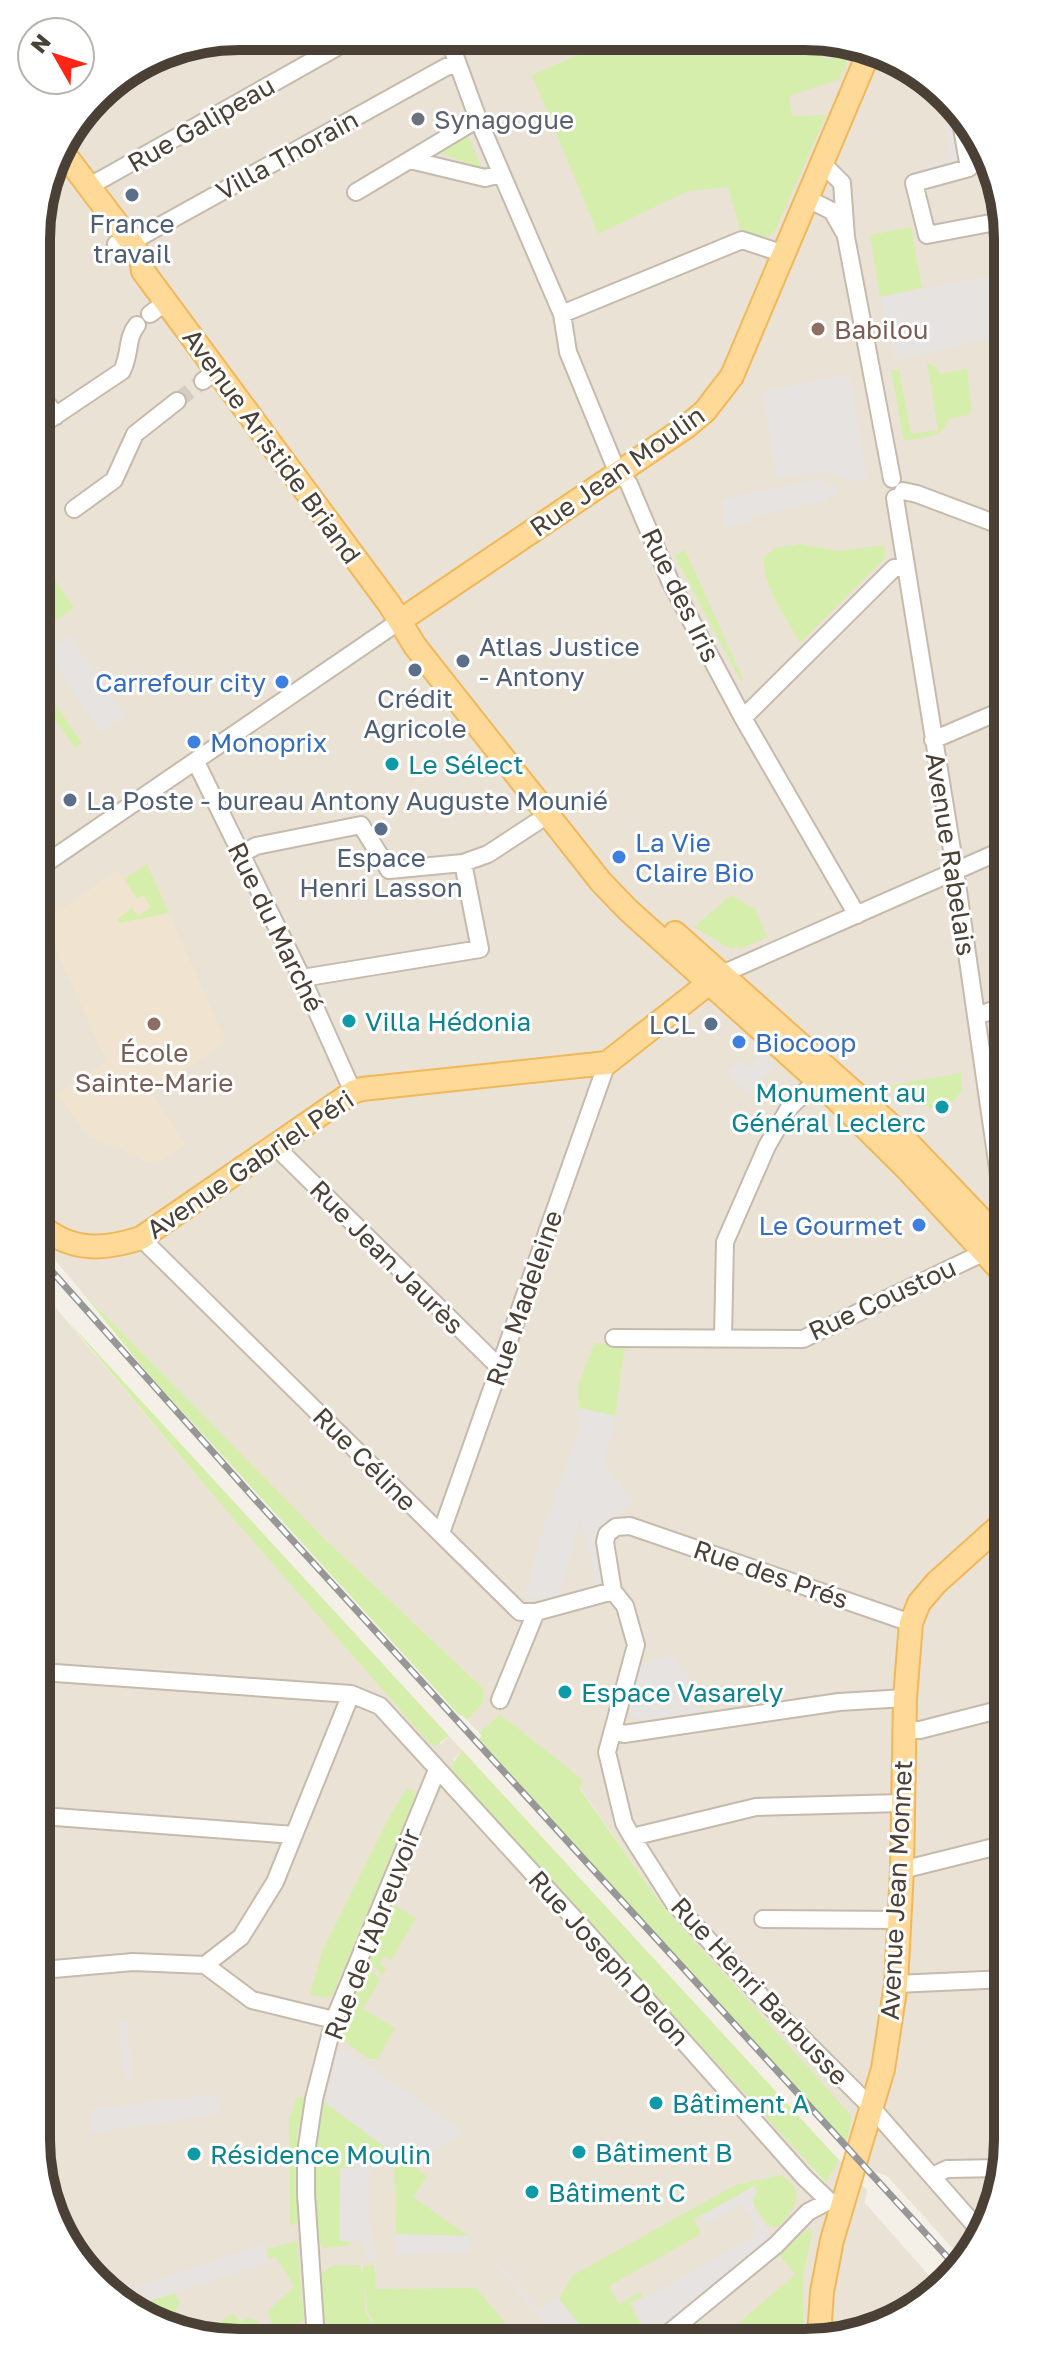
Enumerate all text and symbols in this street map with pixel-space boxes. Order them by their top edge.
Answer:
north arrow [16,16,96,96]
text: N [24,28,56,58]
street label: Rue Galipeau [122,70,280,178]
street label: Villa Thorain [211,103,363,207]
place label: Synagogue [434,104,574,135]
marker: Synagogue [409,110,427,128]
marker: France travail [123,186,141,204]
place label: France travail [89,208,175,269]
place label: Babilou [834,314,928,345]
marker: Babilou [809,320,827,338]
street label: Avenue Aristide Briand [176,323,368,569]
street label: Rue Jean Moulin [524,399,710,543]
street label: Rue des Iris [635,523,727,667]
place label: Atlas Justice - Antony [479,631,640,692]
marker: Atlas Justice - Antony [454,652,472,670]
marker: Crédit Agricole [406,661,424,679]
place label: Carrefour city [95,667,266,698]
marker: Carrefour city [273,673,291,691]
place label: Crédit Agricole [363,683,467,744]
place label: Monoprix [210,727,327,758]
marker: Monoprix [185,733,203,751]
place label: Le Sélect [408,749,524,780]
street label: Avenue Rabelais [920,750,982,958]
marker: Le Sélect [383,755,401,773]
place label: La Poste - bureau Antony Auguste Mounié [86,785,608,816]
marker: La Poste - bureau Antony Auguste Mounié [61,791,79,809]
marker: Espace Henri Lasson [372,820,390,838]
place label: La Vie Claire Bio [635,827,754,888]
street label: Rue du Marché [222,837,330,1017]
place label: Espace Henri Lasson [299,842,463,903]
marker: La Vie Claire Bio [610,848,628,866]
place label: Villa Hédonia [365,1006,531,1037]
place label: LCL [649,1009,695,1040]
marker: Villa Hédonia [340,1012,358,1030]
marker: École Sainte-Marie [145,1015,163,1033]
marker: LCL [702,1015,720,1033]
place label: Biocoop [755,1027,856,1058]
marker: Biocoop [730,1033,748,1051]
place label: École Sainte-Marie [75,1037,233,1098]
place label: Monument au Général Leclerc [731,1077,926,1138]
street label: Avenue Gabriel Péri [140,1083,360,1245]
marker: Monument au Général Leclerc [933,1098,951,1116]
street label: Rue Jean Jaurès [304,1174,470,1340]
street label: Rue Madeleine [479,1206,569,1390]
place label: Le Gourmet [759,1210,903,1241]
marker: Le Gourmet [910,1216,928,1234]
street label: Rue Coustou [803,1251,961,1347]
street label: Rue Céline [307,1401,423,1517]
street label: Rue des Prés [690,1533,852,1615]
place label: Espace Vasarely [581,1677,784,1708]
marker: Espace Vasarely [556,1683,574,1701]
street label: Avenue Jean Monnet [874,1759,918,2021]
street label: Rue de l'Abreuvoir [317,1824,427,2044]
street label: Rue Joseph Delon [522,1864,696,2052]
street label: Rue Henri Barbusse [665,1891,855,2091]
place label: Bâtiment A [672,2088,809,2119]
marker: Bâtiment A [647,2094,665,2112]
place label: Bâtiment B [595,2137,732,2168]
place label: Résidence Moulin [210,2139,431,2170]
marker: Bâtiment B [570,2143,588,2161]
marker: Résidence Moulin [185,2145,203,2163]
place label: Bâtiment C [548,2177,686,2208]
marker: Bâtiment C [523,2183,541,2201]

